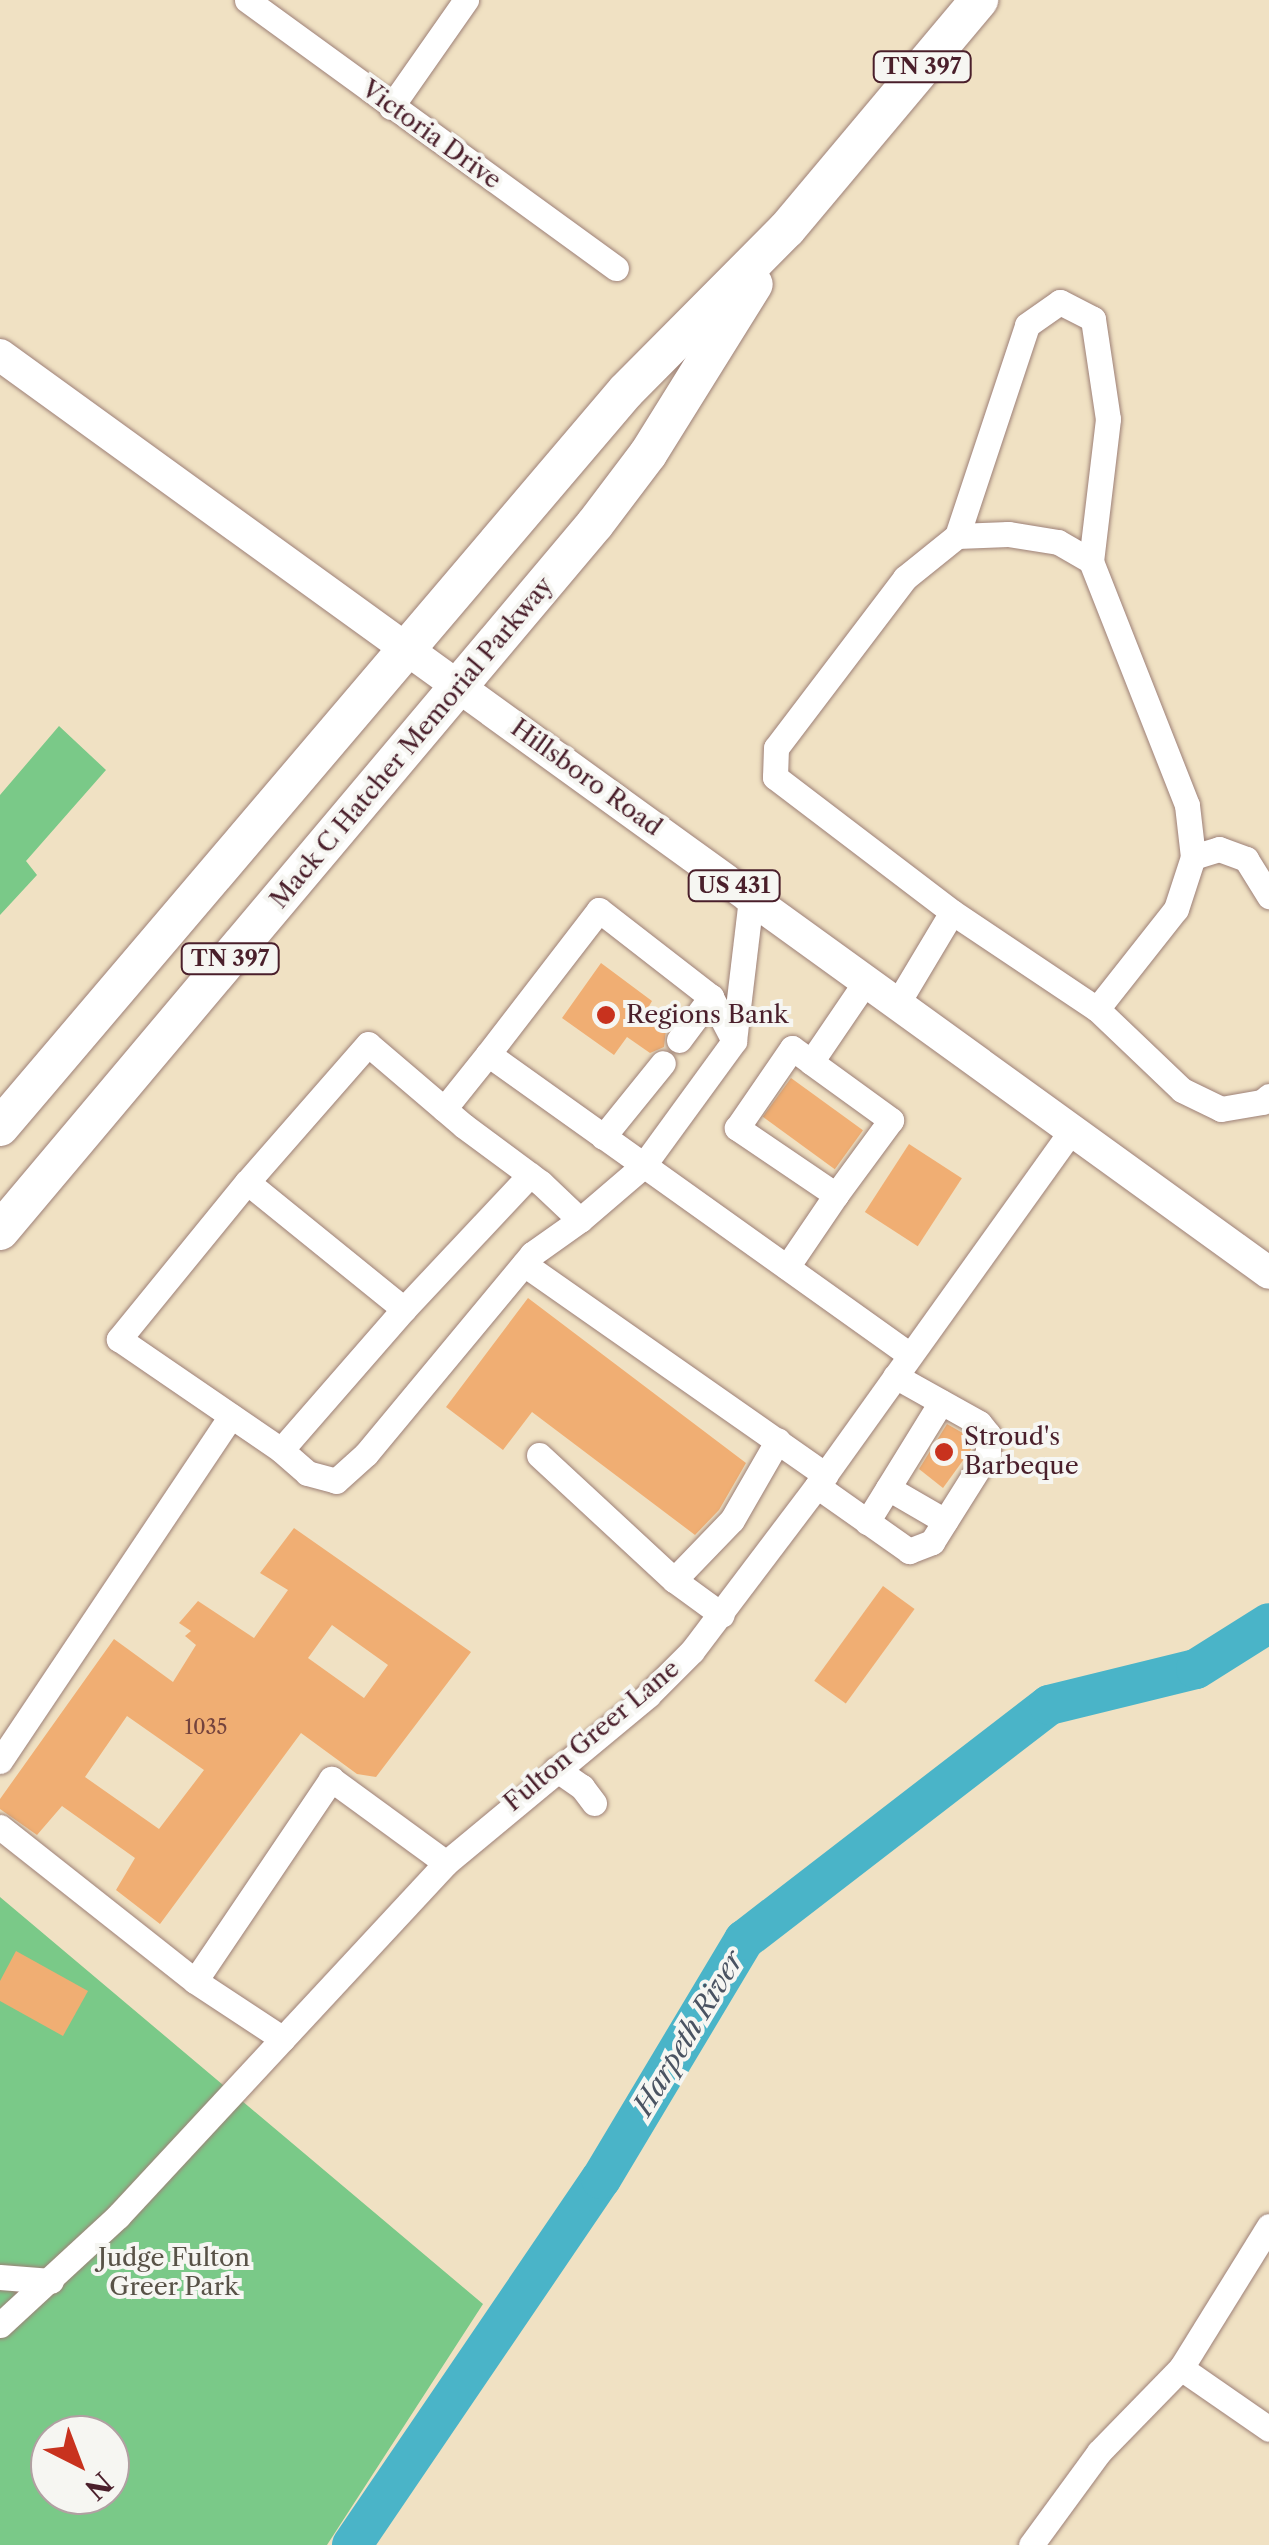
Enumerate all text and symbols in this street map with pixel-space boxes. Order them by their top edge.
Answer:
road number: TN 397 [872,50,972,84]
street label: Victoria Drive [355,74,507,196]
street label: Mack C Hatcher Memorial Parkway [264,571,560,915]
street label: Hillsboro Road [505,713,667,843]
road number: US 431 [686,869,782,903]
road number: TN 397 [180,942,280,976]
place label: Regions Bank [626,1000,788,1030]
marker: Regions Bank [595,1004,617,1026]
place label: Stroud's Barbeque [964,1423,1079,1482]
marker: Stroud's Barbeque [933,1441,955,1463]
street label: Fulton Greer Lane [498,1654,686,1818]
house number: 1035 [185,1715,227,1739]
water label: Harpeth River [626,1945,750,2121]
park label: Judge Fulton Greer Park [98,2244,250,2303]
north arrow [30,2415,130,2515]
text: N [78,2465,119,2507]

